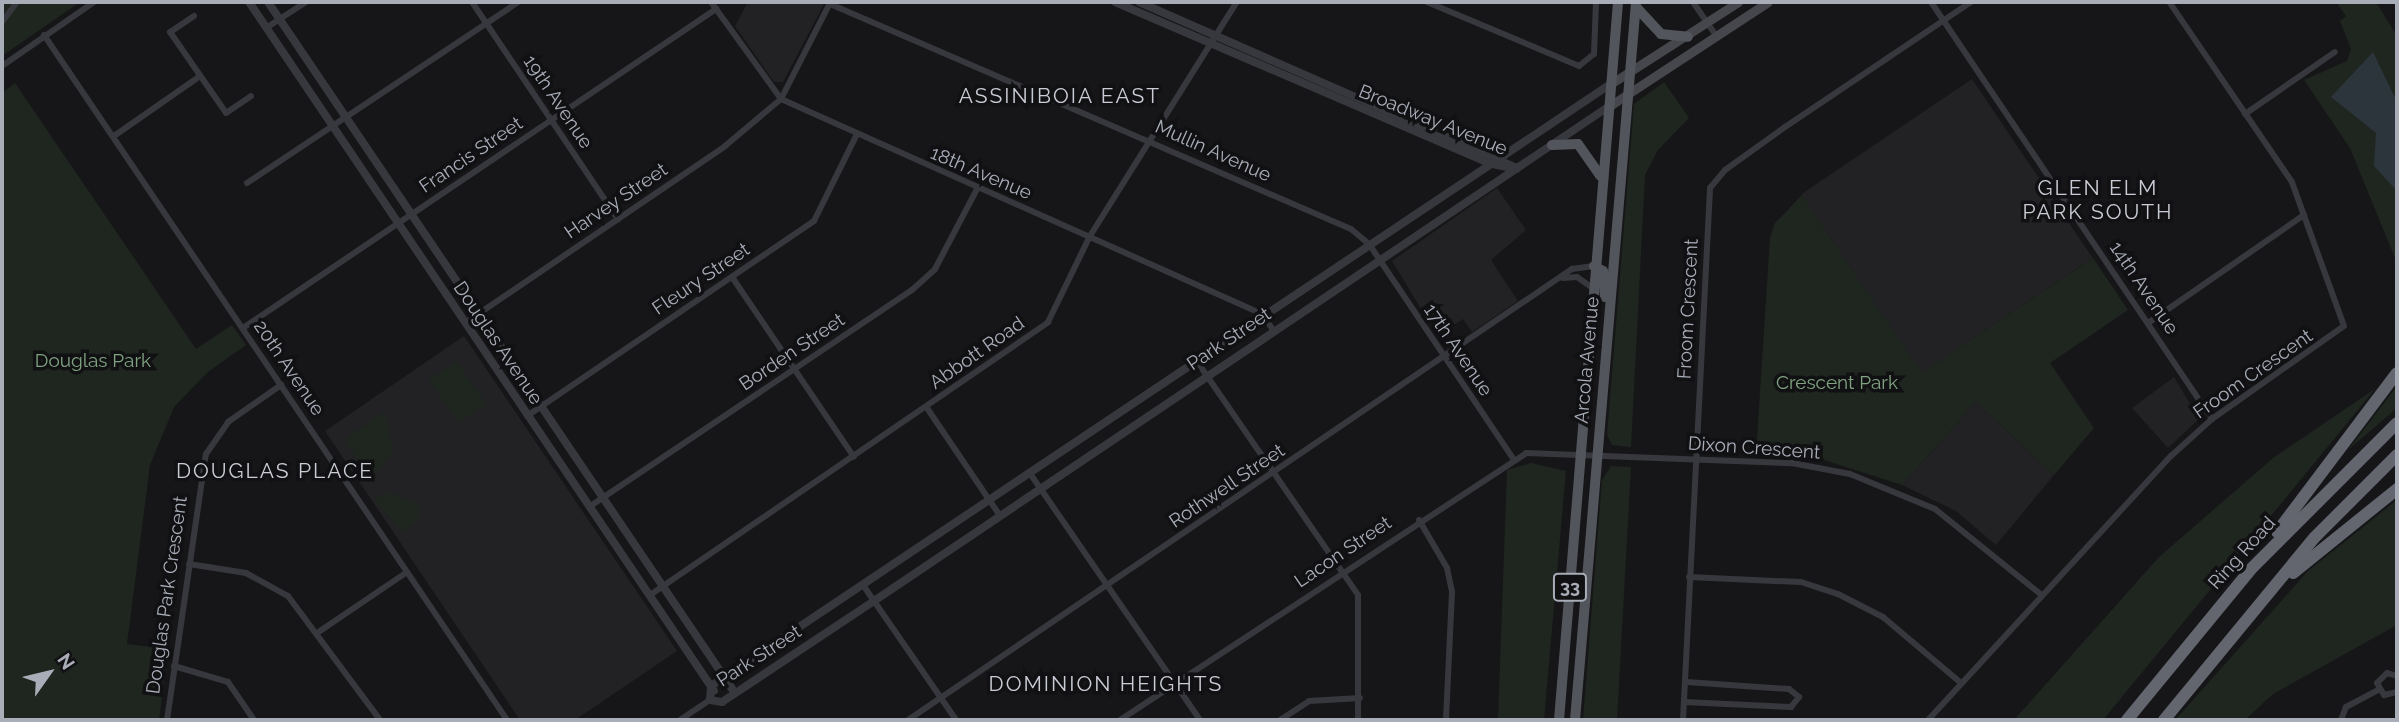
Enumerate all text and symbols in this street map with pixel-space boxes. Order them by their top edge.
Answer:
street label: 19th Avenue [518,51,598,153]
street label: Broadway Avenue [1355,80,1511,160]
district label: ASSINIBOIA EAST [960,83,1160,109]
street label: Francis Street [415,112,527,198]
street label: Mullin Avenue [1151,115,1275,187]
street label: 18th Avenue [927,141,1035,205]
street label: Harvey Street [560,158,672,244]
district label: GLEN ELM PARK SOUTH [2024,175,2172,225]
street label: 14th Avenue [2105,237,2183,339]
street label: Fleury Street [648,238,754,320]
street label: Froom Crescent [1673,238,1703,380]
street label: Douglas Avenue [448,277,548,409]
street label: Arcola Avenue [1570,295,1604,425]
street label: 17th Avenue [1419,299,1497,401]
street label: Park Street [1183,303,1275,375]
street label: Borden Street [735,308,849,396]
street label: Abbott Road [925,312,1029,394]
street label: 20th Avenue [249,316,329,420]
street label: Froom Crescent [2189,324,2317,424]
park label: Douglas Park [35,350,151,372]
park label: Crescent Park [1776,372,1898,394]
street label: Dixon Crescent [1687,432,1821,464]
street label: Rothwell Street [1165,439,1289,533]
district label: DOUGLAS PLACE [178,458,372,484]
street label: Douglas Park Crescent [142,495,192,695]
street label: Lacon Street [1290,511,1396,593]
street label: Ring Road [2204,512,2280,594]
road number: 33 [1552,572,1588,602]
street label: Park Street [712,620,806,692]
north arrow [14,638,84,708]
text: N [53,649,80,673]
district label: DOMINION HEIGHTS [991,671,1221,697]

